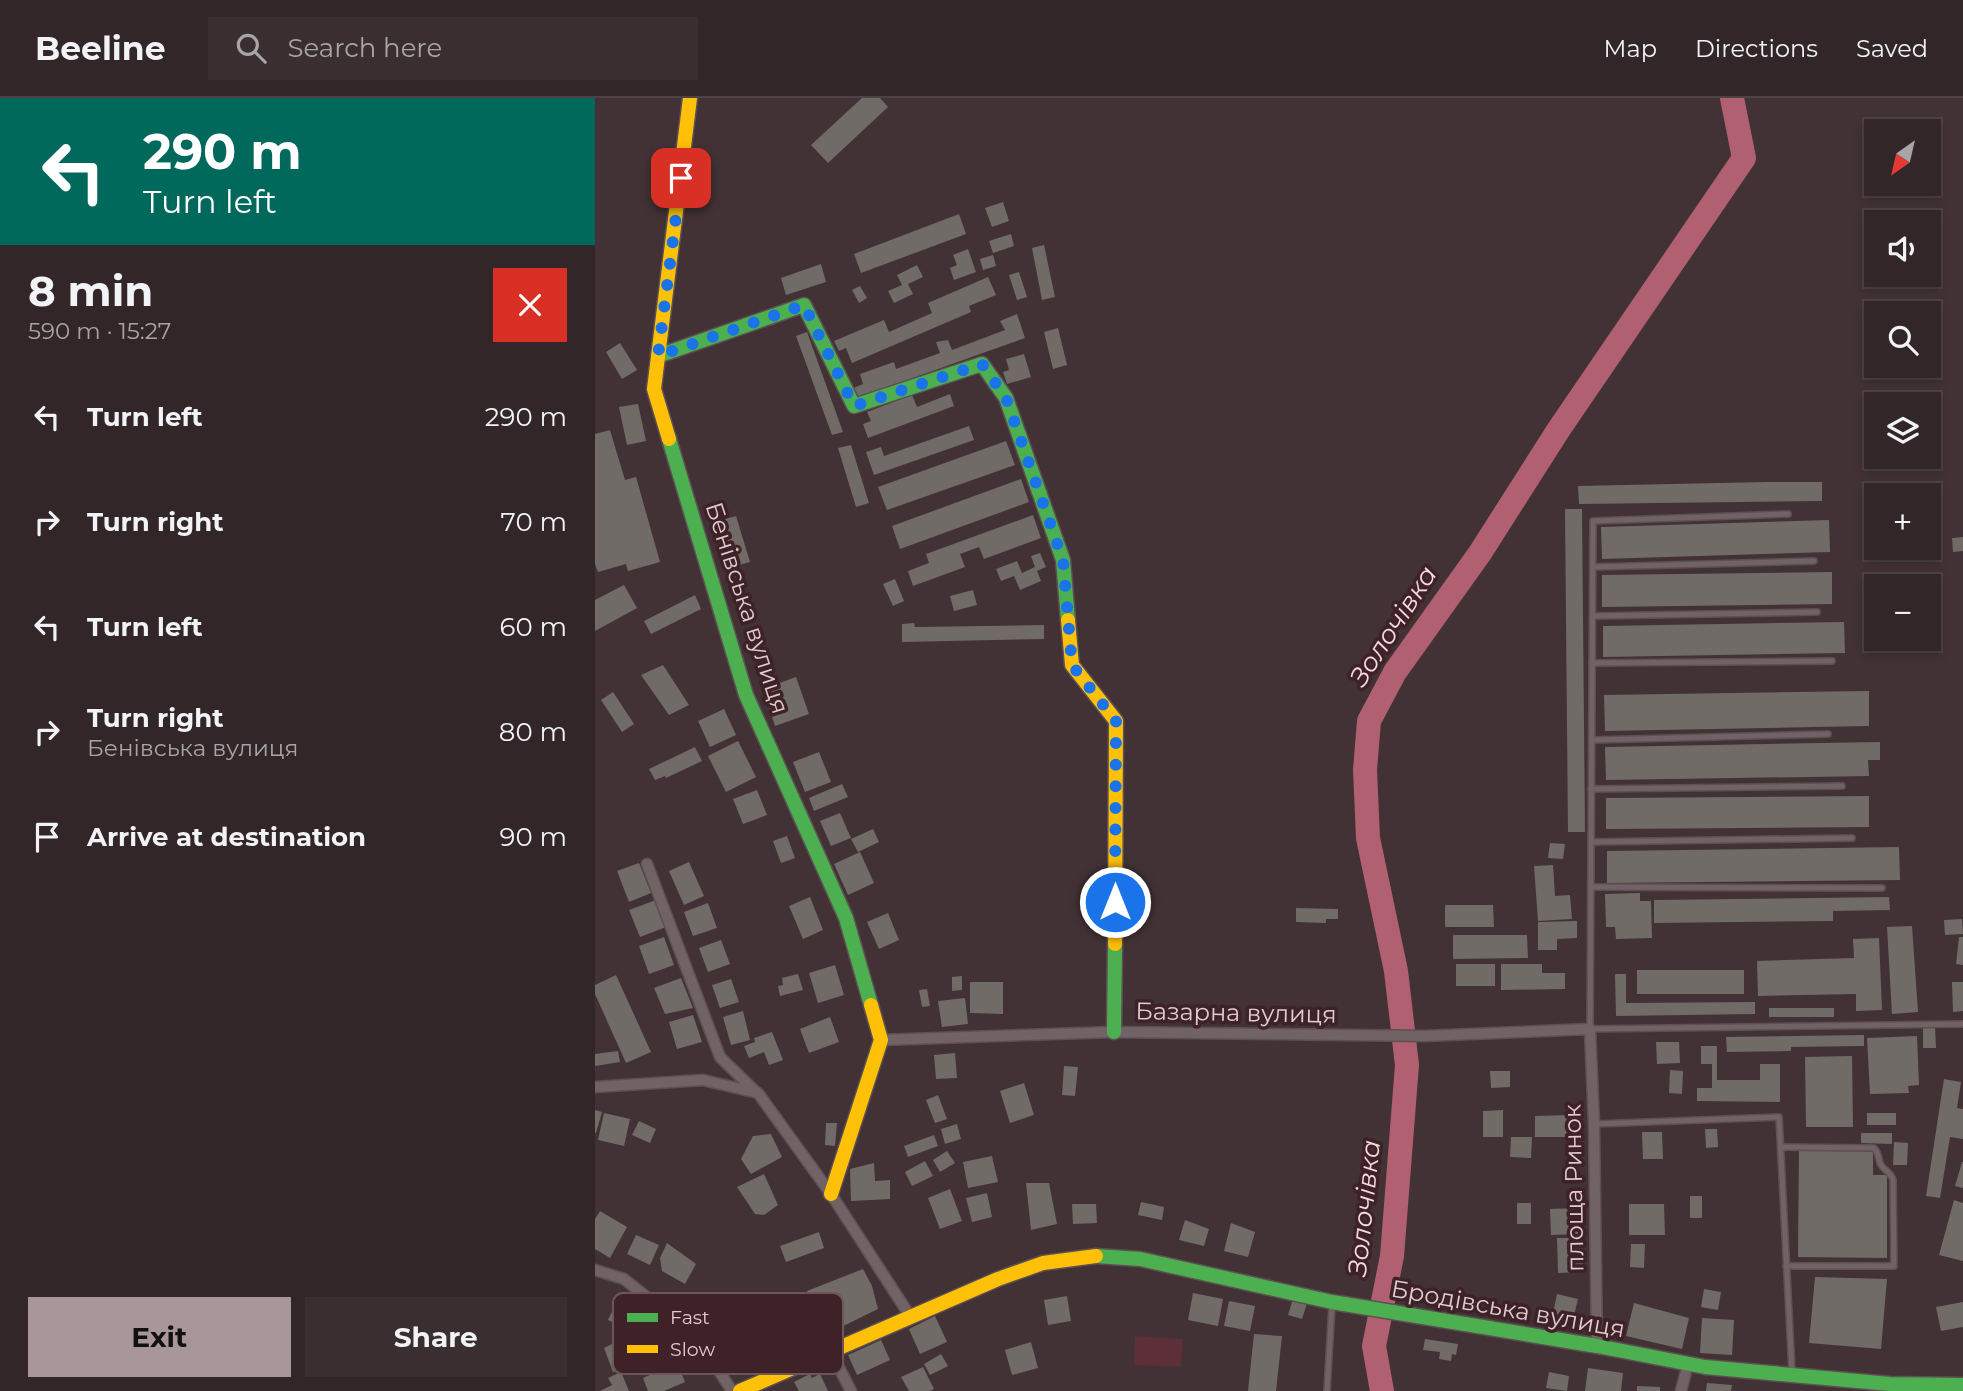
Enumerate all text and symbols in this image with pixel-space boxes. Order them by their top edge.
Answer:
search box [208,17,698,80]
text: Beeline [35,28,166,68]
icon: search [232,29,270,67]
text: Search here [288,32,442,64]
text: Map [1604,34,1657,63]
text: Directions [1695,34,1818,63]
text: Saved [1856,34,1928,63]
north arrow [1864,119,1941,196]
map controls [1864,119,1941,651]
text: 290 m [143,122,302,181]
icon: left [28,126,119,217]
pin [651,148,711,208]
icon: arrive [662,159,700,197]
text: Turn left [143,182,277,221]
button: sound [1864,210,1941,287]
text: 8 min [28,265,153,317]
button: close [493,268,567,342]
button: search [1864,301,1941,378]
text: 590 m · 15:27 [28,317,171,345]
button: layers [1864,392,1941,469]
icon: left [28,398,66,436]
text: Turn left [87,401,203,433]
text: 290 m [485,401,567,433]
button: + [1864,483,1941,560]
street label: Бенівська вулиця [700,498,795,717]
icon: right [28,503,66,541]
text: Turn right [87,506,223,538]
text: 70 m [501,506,567,538]
water label: Золочівка [1342,560,1444,693]
button: − [1864,574,1941,651]
icon: left [28,608,66,646]
text: Turn left [87,611,203,643]
text: 60 m [500,611,567,643]
text: Turn right [87,702,223,734]
icon: right [28,713,66,751]
text: 80 m [499,716,567,748]
text: Бенівська вулиця [87,734,298,762]
icon: arrive [28,818,66,856]
text: Arrive at destination [87,821,366,853]
text: 90 m [500,821,567,853]
position arrow [1078,865,1152,939]
street label: Базарна вулиця [1135,996,1337,1029]
street label: площа Ринок [1558,1104,1589,1272]
water label: Золочівка [1341,1138,1387,1279]
street label: Бродівська вулиця [1389,1274,1627,1343]
legend [613,1293,843,1374]
button: Exit [28,1297,291,1377]
button: Share [305,1297,567,1377]
text: Fast [670,1306,710,1329]
text: Slow [670,1338,715,1361]

